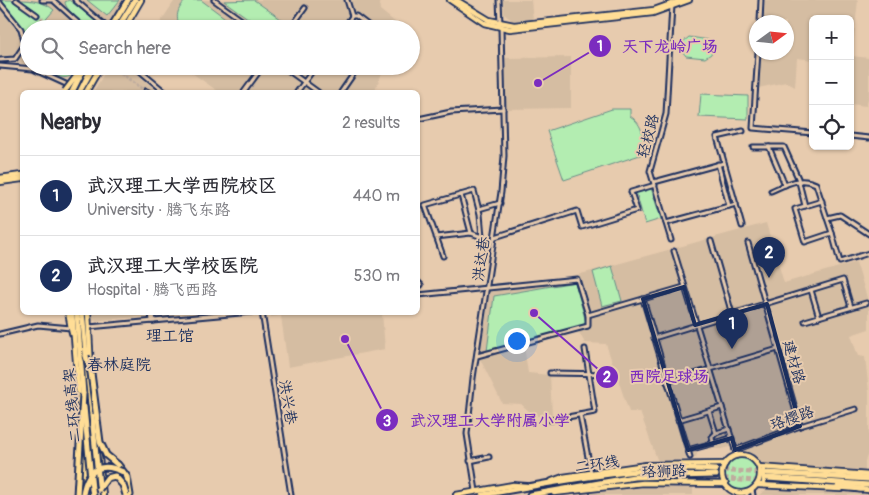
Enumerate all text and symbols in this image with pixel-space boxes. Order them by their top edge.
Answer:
north arrow [749,15,794,60]
map controls [809,15,854,150]
button: + [809,15,854,60]
search box [20,20,420,75]
callout: 天下龙岭广场 [587,31,728,62]
icon: search [38,34,66,62]
text: Search here [78,36,171,60]
text: 1 [597,37,603,56]
text: 天下龙岭广场 [622,37,718,57]
button: − [809,60,854,105]
button: locate [809,105,854,150]
text: Nearby [40,109,101,136]
street label: 轻校路 [633,112,663,160]
text: 2 results [342,113,400,133]
text: 武汉理工大学西院校区 [87,174,277,198]
text: 1 [53,186,59,206]
text: 440 m [353,186,400,206]
text: University · 腾飞东路 [87,200,230,220]
street label: 洪达巷 [469,235,494,283]
pin: 2 [753,237,785,278]
text: 武汉理工大学校医院 [87,254,258,278]
text: 2 [52,266,60,286]
text: 530 m [354,266,400,286]
text: Hospital · 腾飞西路 [87,280,217,300]
pin: 1 [716,308,748,349]
district label: 理工馆 [146,326,194,346]
your location [504,328,530,354]
street label: 建材路 [778,338,809,386]
district label: 春林庭院 [87,355,151,375]
callout: 西院足球场 [594,361,719,392]
street label: 二环线高架 [60,367,85,443]
text: 西院足球场 [629,367,709,387]
text: 2 [603,368,611,387]
street label: 洪兴巷 [275,378,300,426]
street label: 珞樱路 [768,402,817,435]
callout: 武汉理工大学附属小学 [375,405,580,436]
text: 武汉理工大学附属小学 [410,411,570,431]
text: 3 [383,412,391,431]
street label: 二环线 [573,452,621,477]
street label: 珞狮路 [641,462,687,481]

